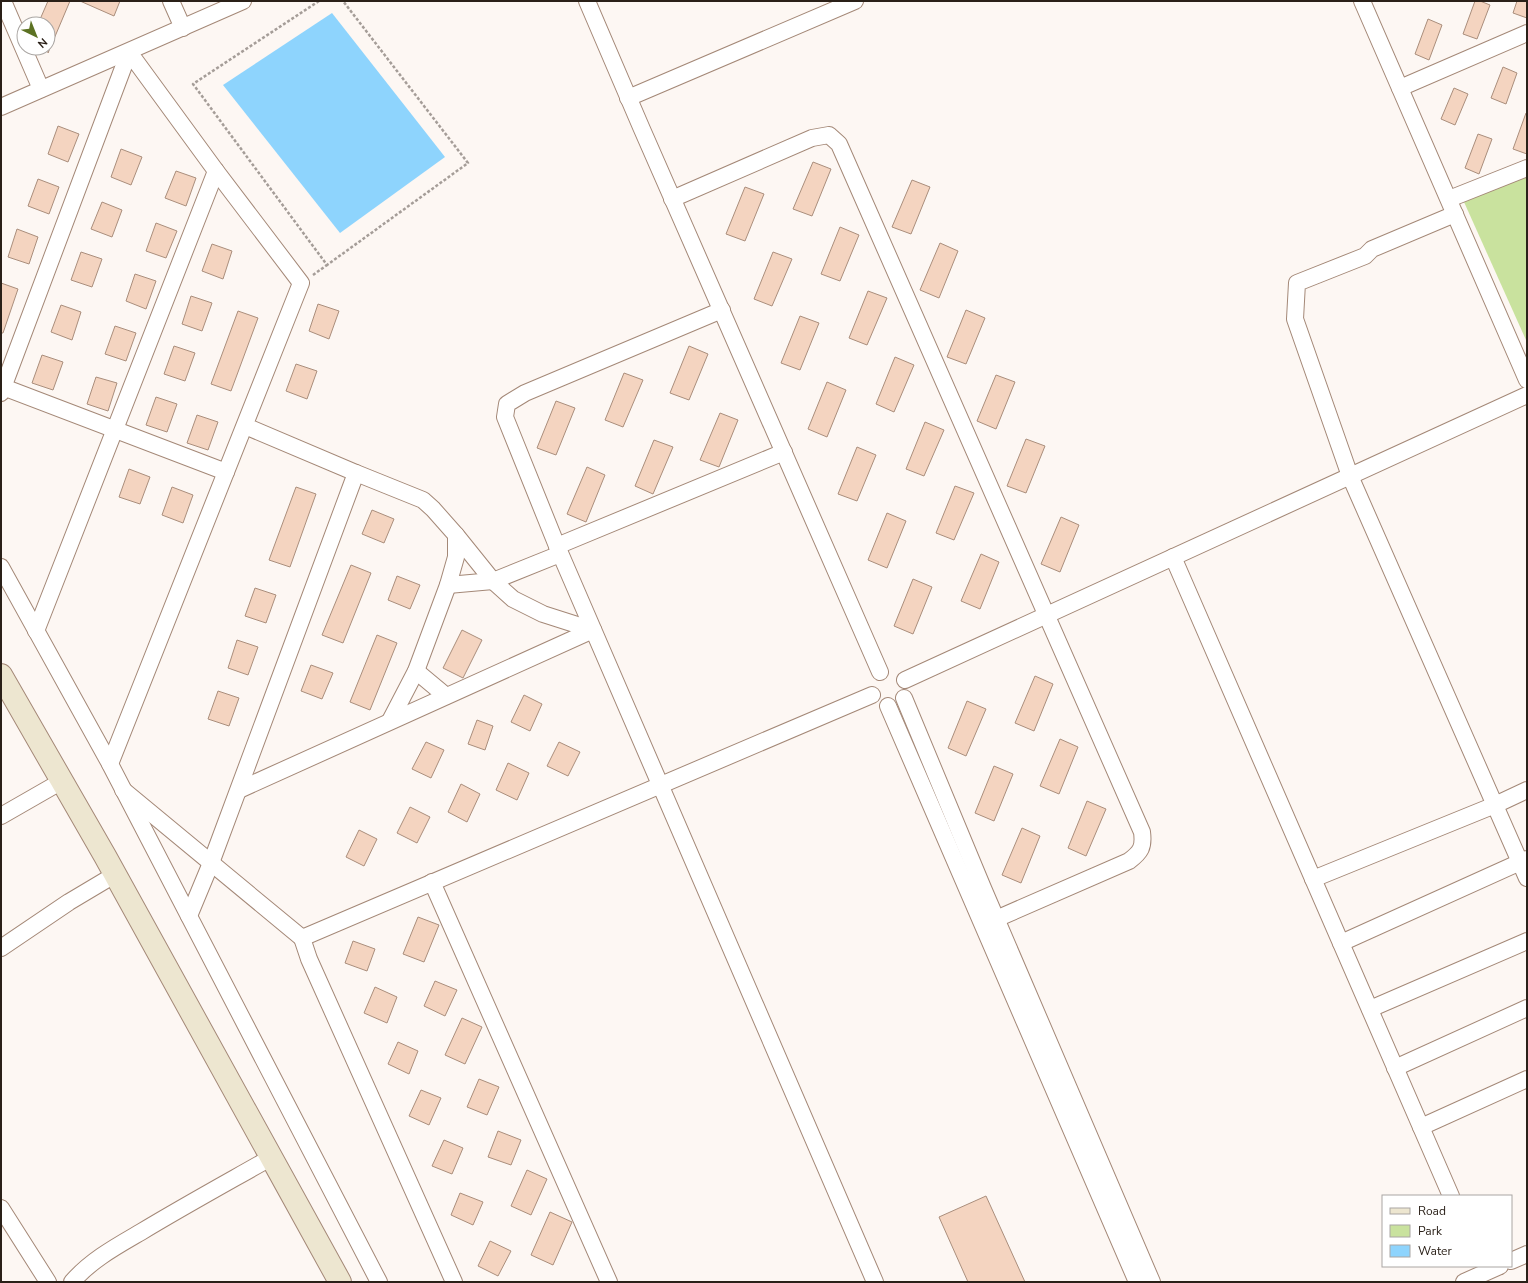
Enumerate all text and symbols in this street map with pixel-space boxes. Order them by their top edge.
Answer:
north arrow [16,16,56,56]
text: N [34,35,51,51]
legend [1382,1195,1512,1267]
text: Road [1418,1203,1446,1219]
text: Park [1418,1223,1443,1239]
text: Water [1418,1243,1452,1259]

